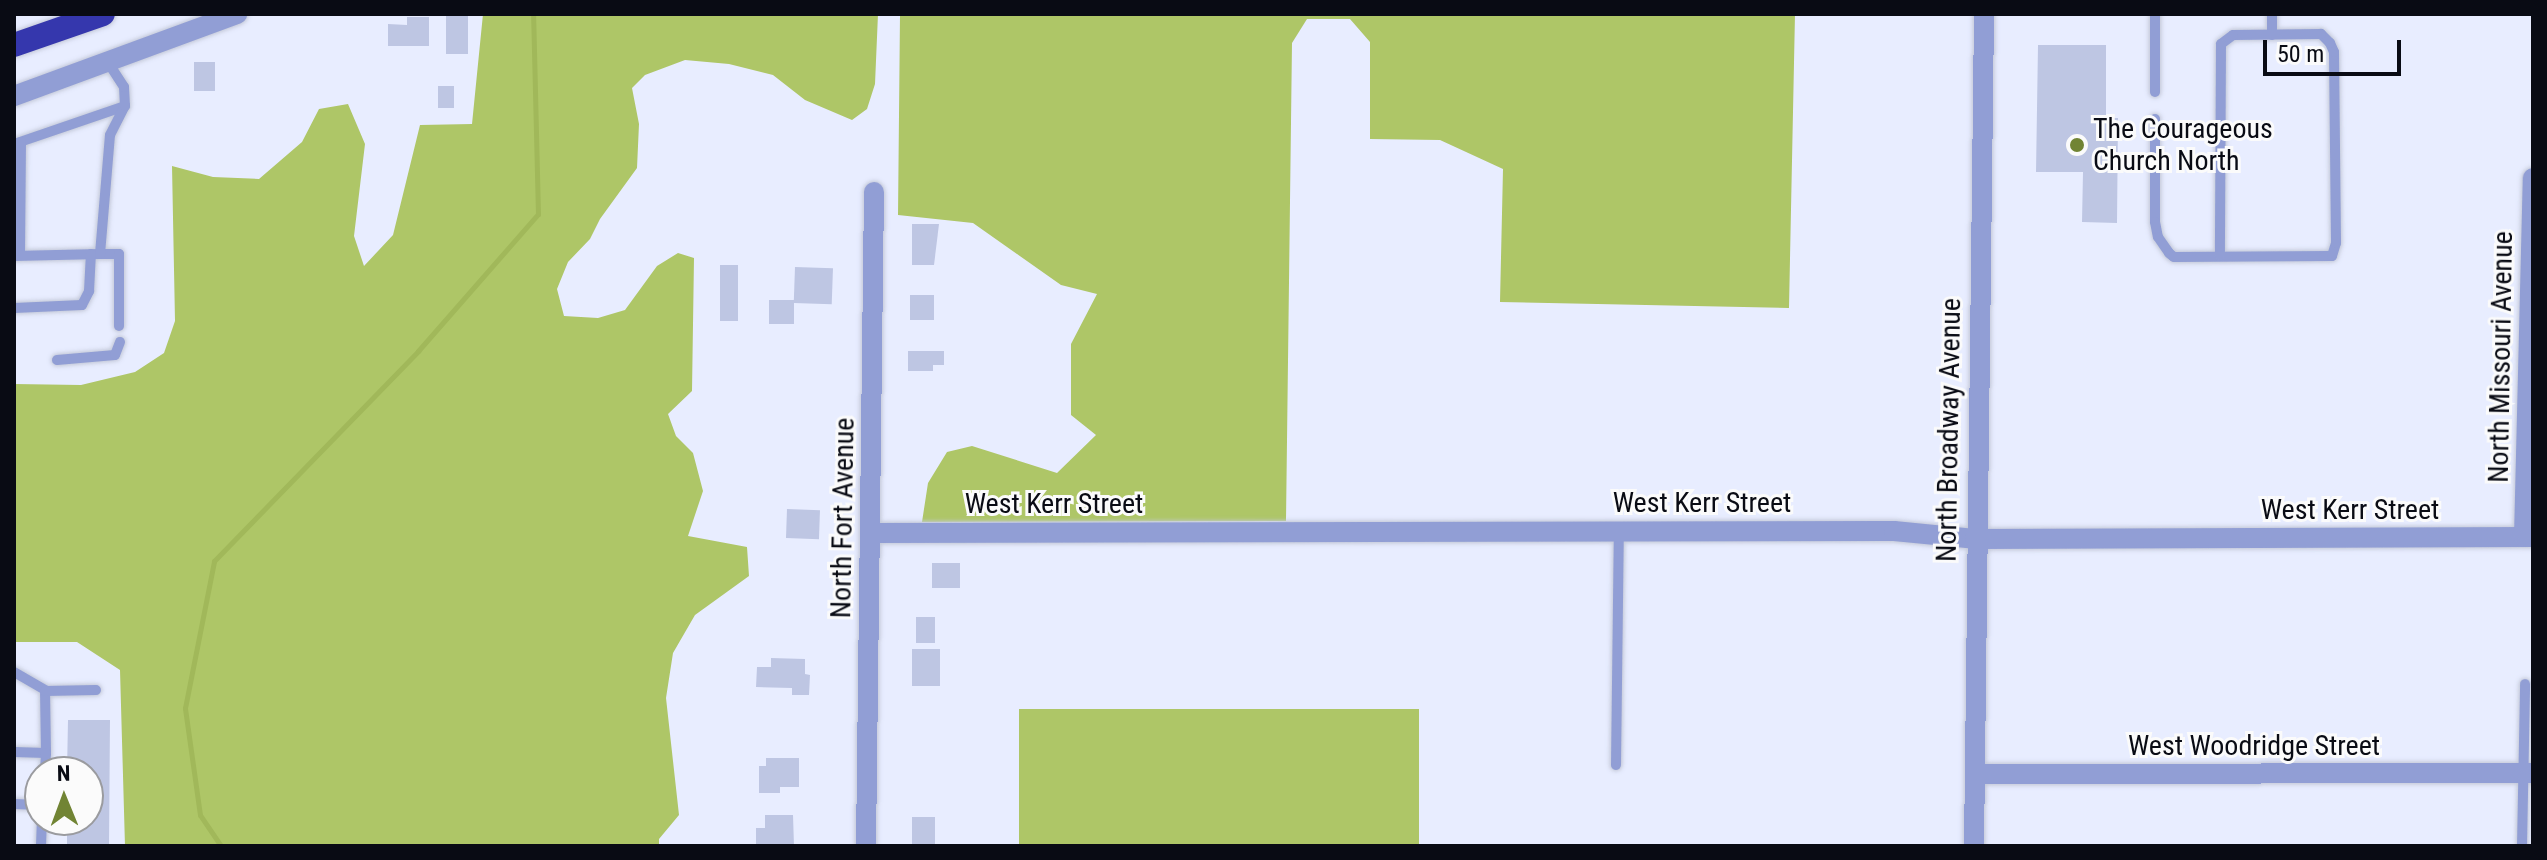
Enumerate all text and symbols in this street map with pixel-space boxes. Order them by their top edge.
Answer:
scale bar [2267,24,2405,74]
text: 50 m [2277,40,2324,68]
place label: The Courageous Church North [2093,112,2273,178]
marker: The Courageous Church North [2068,136,2086,154]
street label: North Missouri Avenue [2482,231,2520,483]
street label: North Broadway Avenue [1930,298,1968,562]
street label: North Fort Avenue [824,417,862,619]
street label: West Kerr Street [1613,486,1791,520]
street label: West Kerr Street [965,487,1143,521]
street label: West Kerr Street [2261,493,2439,527]
street label: West Woodridge Street [2128,729,2380,763]
north arrow [24,756,104,836]
text: N [57,761,71,786]

